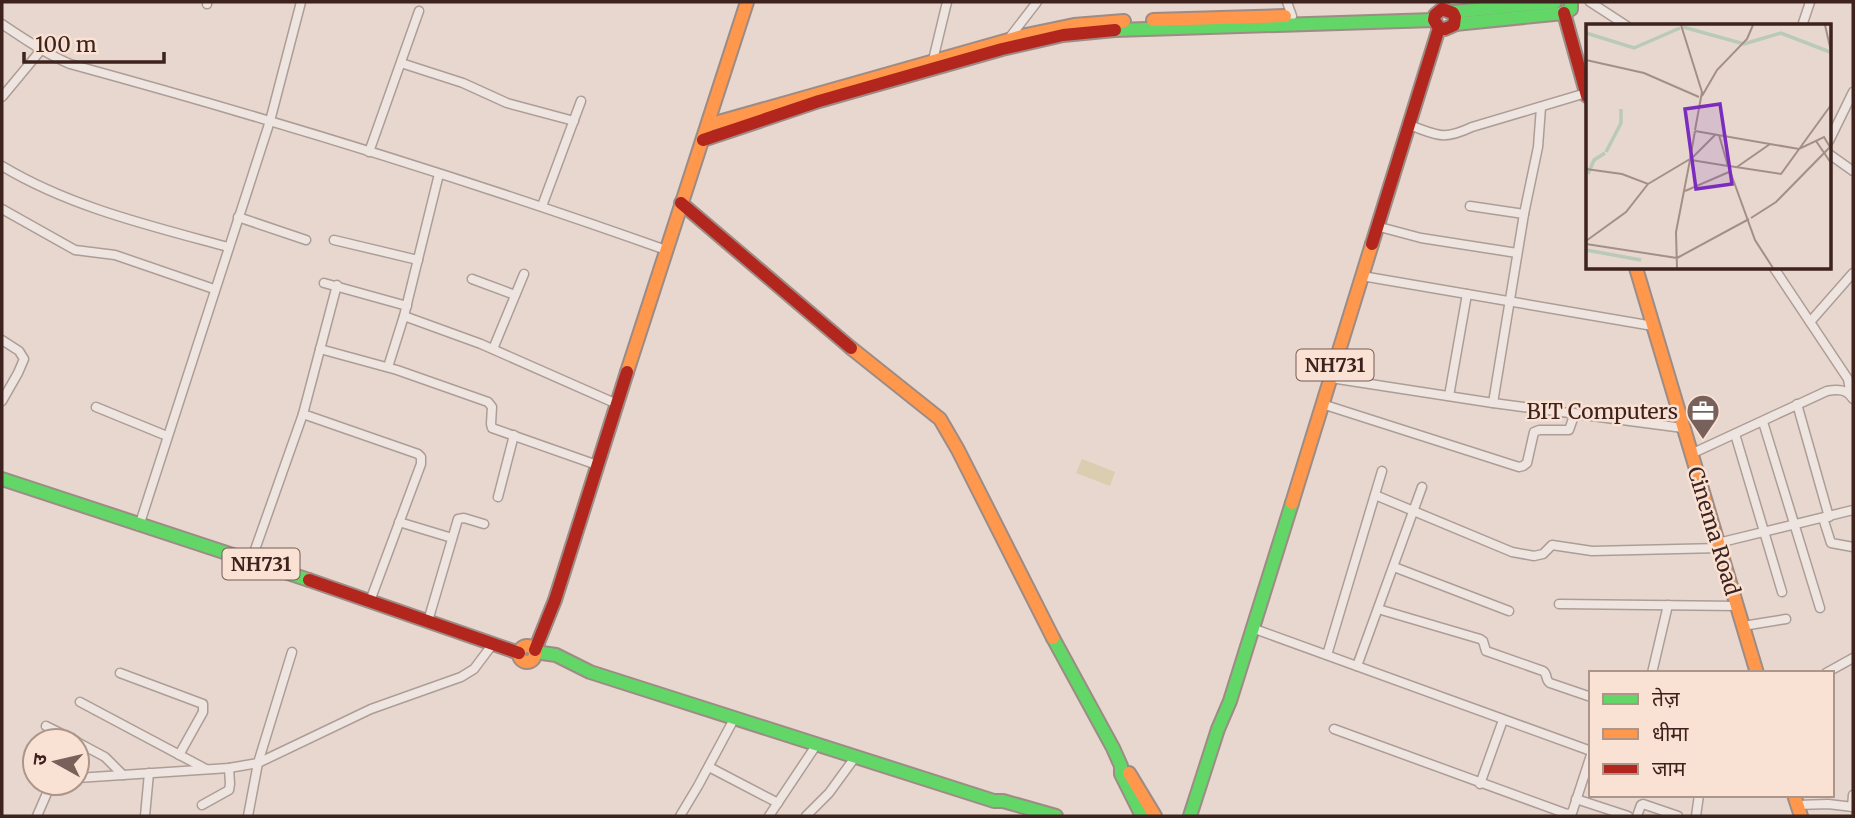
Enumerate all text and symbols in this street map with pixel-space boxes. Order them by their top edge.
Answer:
scale bar [24,21,164,65]
inset map [1586,24,1830,270]
text: 100 m [35,31,97,58]
road number: NH731 [1296,350,1374,380]
office icon: BIT Computers [1684,392,1722,441]
place label: BIT Computers [1527,398,1678,425]
street label: Cinema Road [1682,463,1746,599]
road number: NH731 [222,548,300,580]
legend [1589,671,1834,797]
text: तेज़ [1652,685,1680,712]
text: धीमा [1652,720,1689,747]
north arrow [21,727,91,797]
text: उ [27,752,52,767]
text: जाम [1652,755,1686,782]

